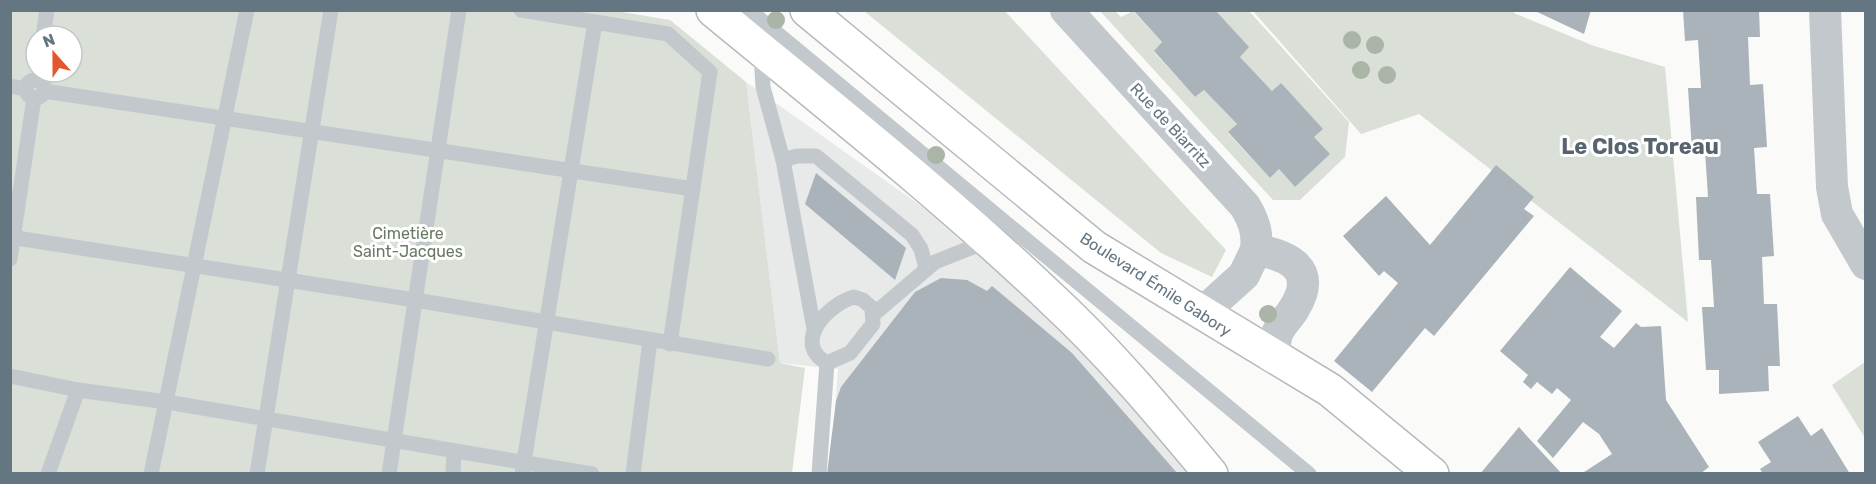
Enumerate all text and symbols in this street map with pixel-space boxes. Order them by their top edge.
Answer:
north arrow [24,24,84,84]
text: N [40,30,58,51]
street label: Rue de Biarritz [1126,79,1215,172]
district label: Le Clos Toreau [1561,133,1719,160]
park label: Cimetière Saint-Jacques [353,224,463,261]
street label: Boulevard Émile Gabory [1076,228,1235,341]

